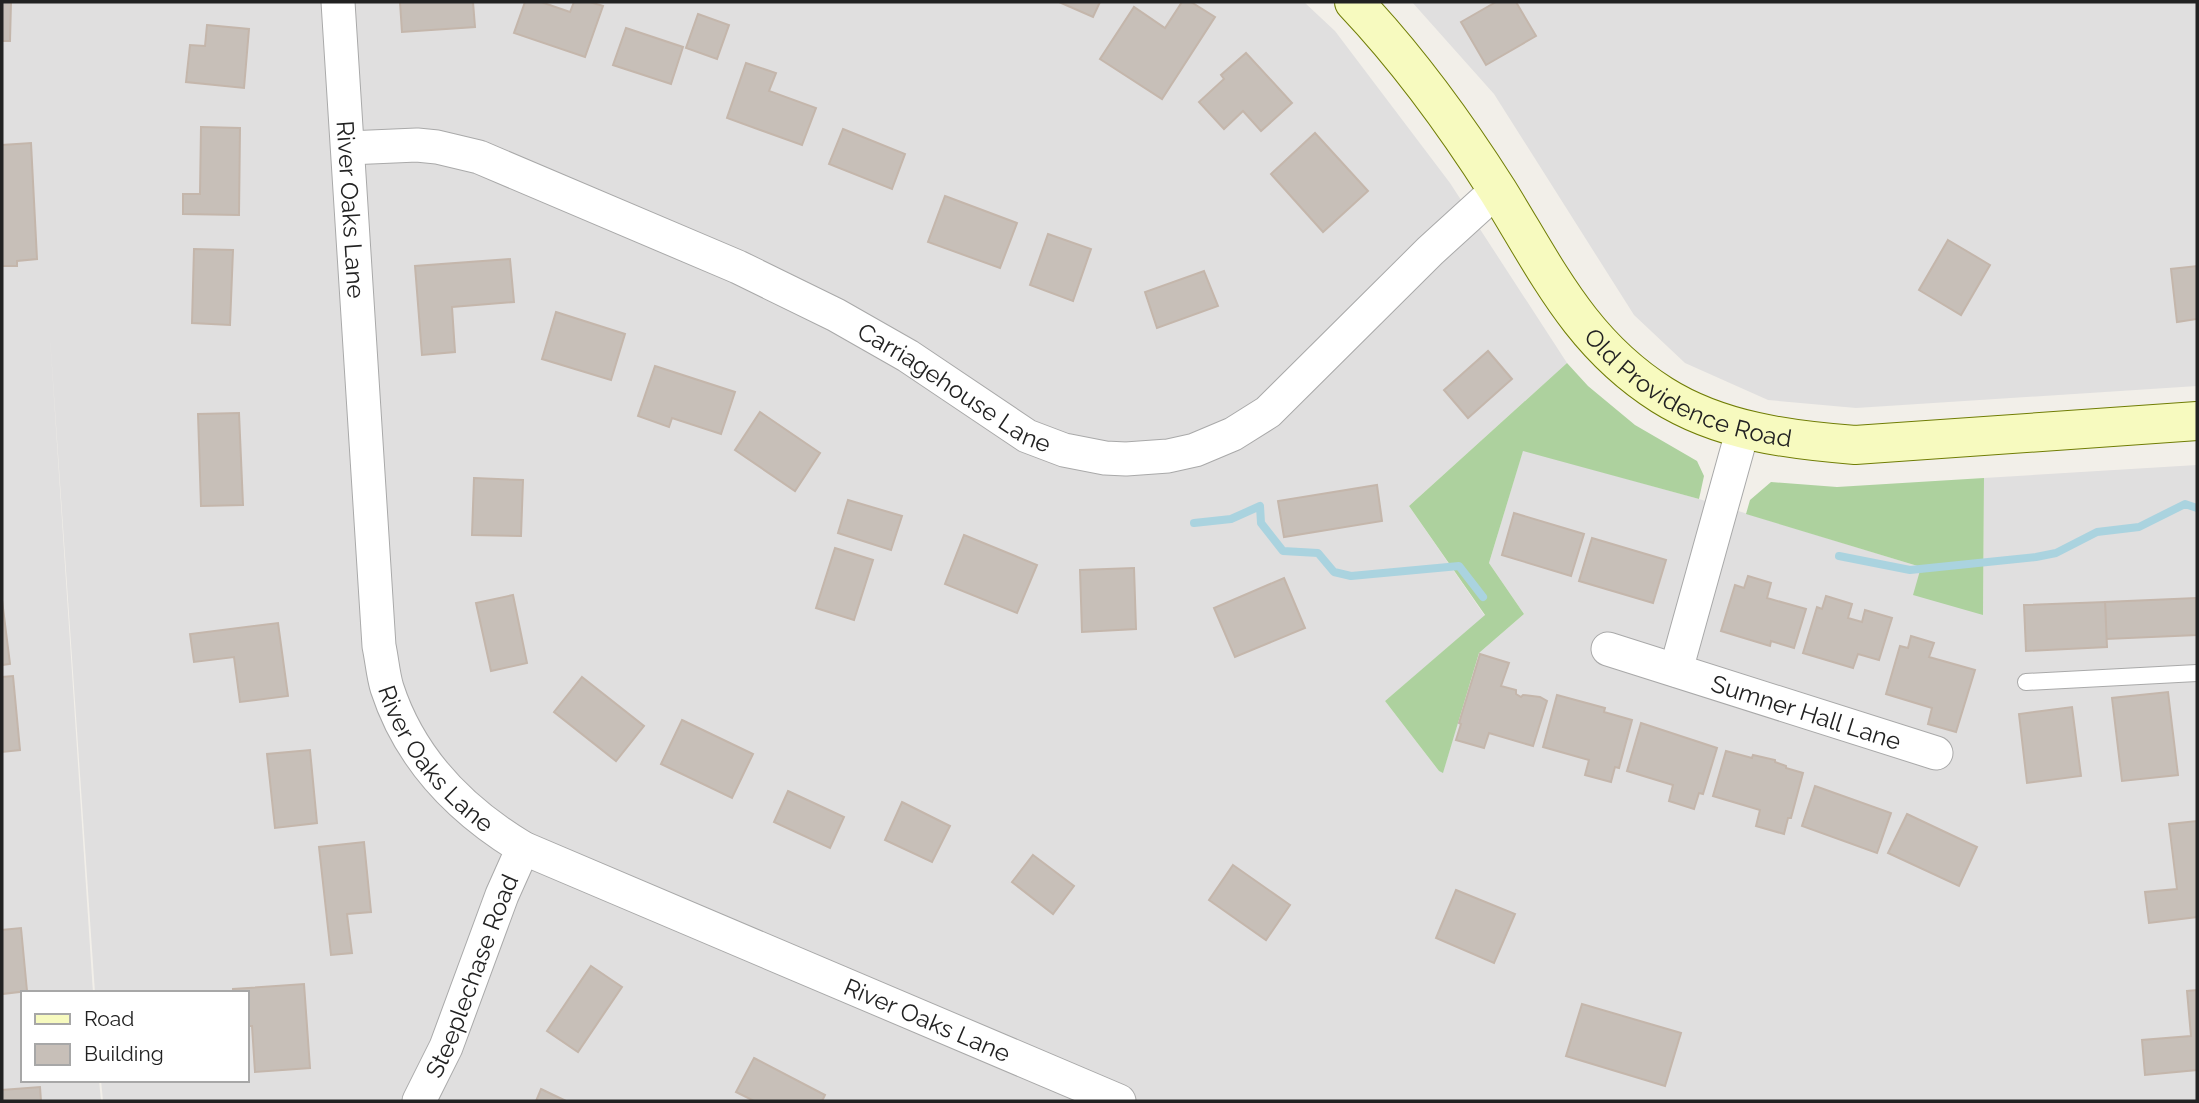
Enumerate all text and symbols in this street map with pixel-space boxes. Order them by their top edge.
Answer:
street label: River Oaks Lane [331,120,371,299]
street label: Carriagehouse Lane [853,316,1055,458]
street label: Old Providence Road [1579,322,1794,453]
street label: Sumner Hall Lane [1708,668,1905,756]
street label: River Oaks Lane [373,681,500,838]
street label: Steeplechase Road [419,870,524,1082]
street label: River Oaks Lane [840,972,1015,1068]
legend [21,991,248,1082]
text: Road [84,1006,134,1031]
text: Building [84,1041,164,1066]

